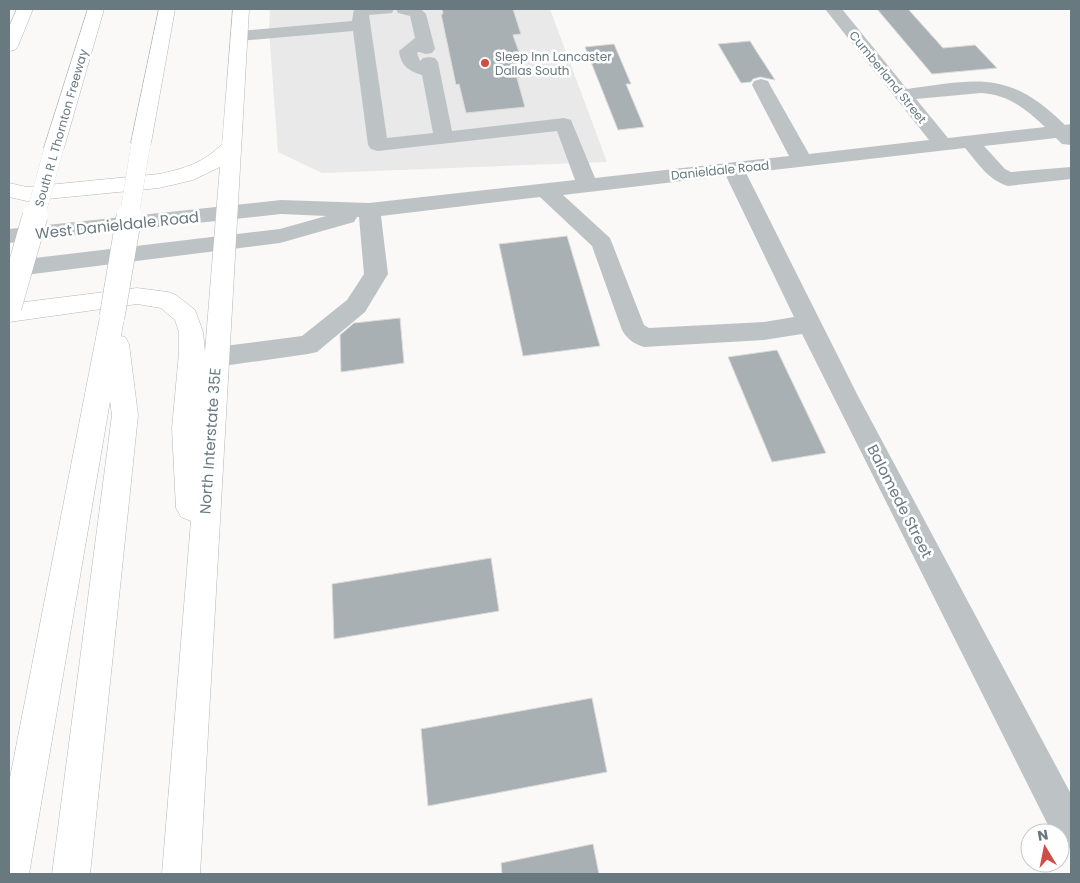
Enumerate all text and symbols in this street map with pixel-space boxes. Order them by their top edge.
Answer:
street label: Cumberland Street [845,27,931,127]
street label: South R L Thornton Freeway [30,47,92,209]
place label: Sleep Inn Lancaster Dallas South [495,48,612,79]
marker: Sleep Inn Lancaster Dallas South [479,57,491,69]
street label: Danieldale Road [670,156,770,184]
street label: West Danieldale Road [34,206,200,244]
street label: North Interstate 35E [194,367,226,515]
street label: Balomede Street [862,441,938,561]
north arrow [1020,823,1070,873]
text: N [1036,824,1050,846]

